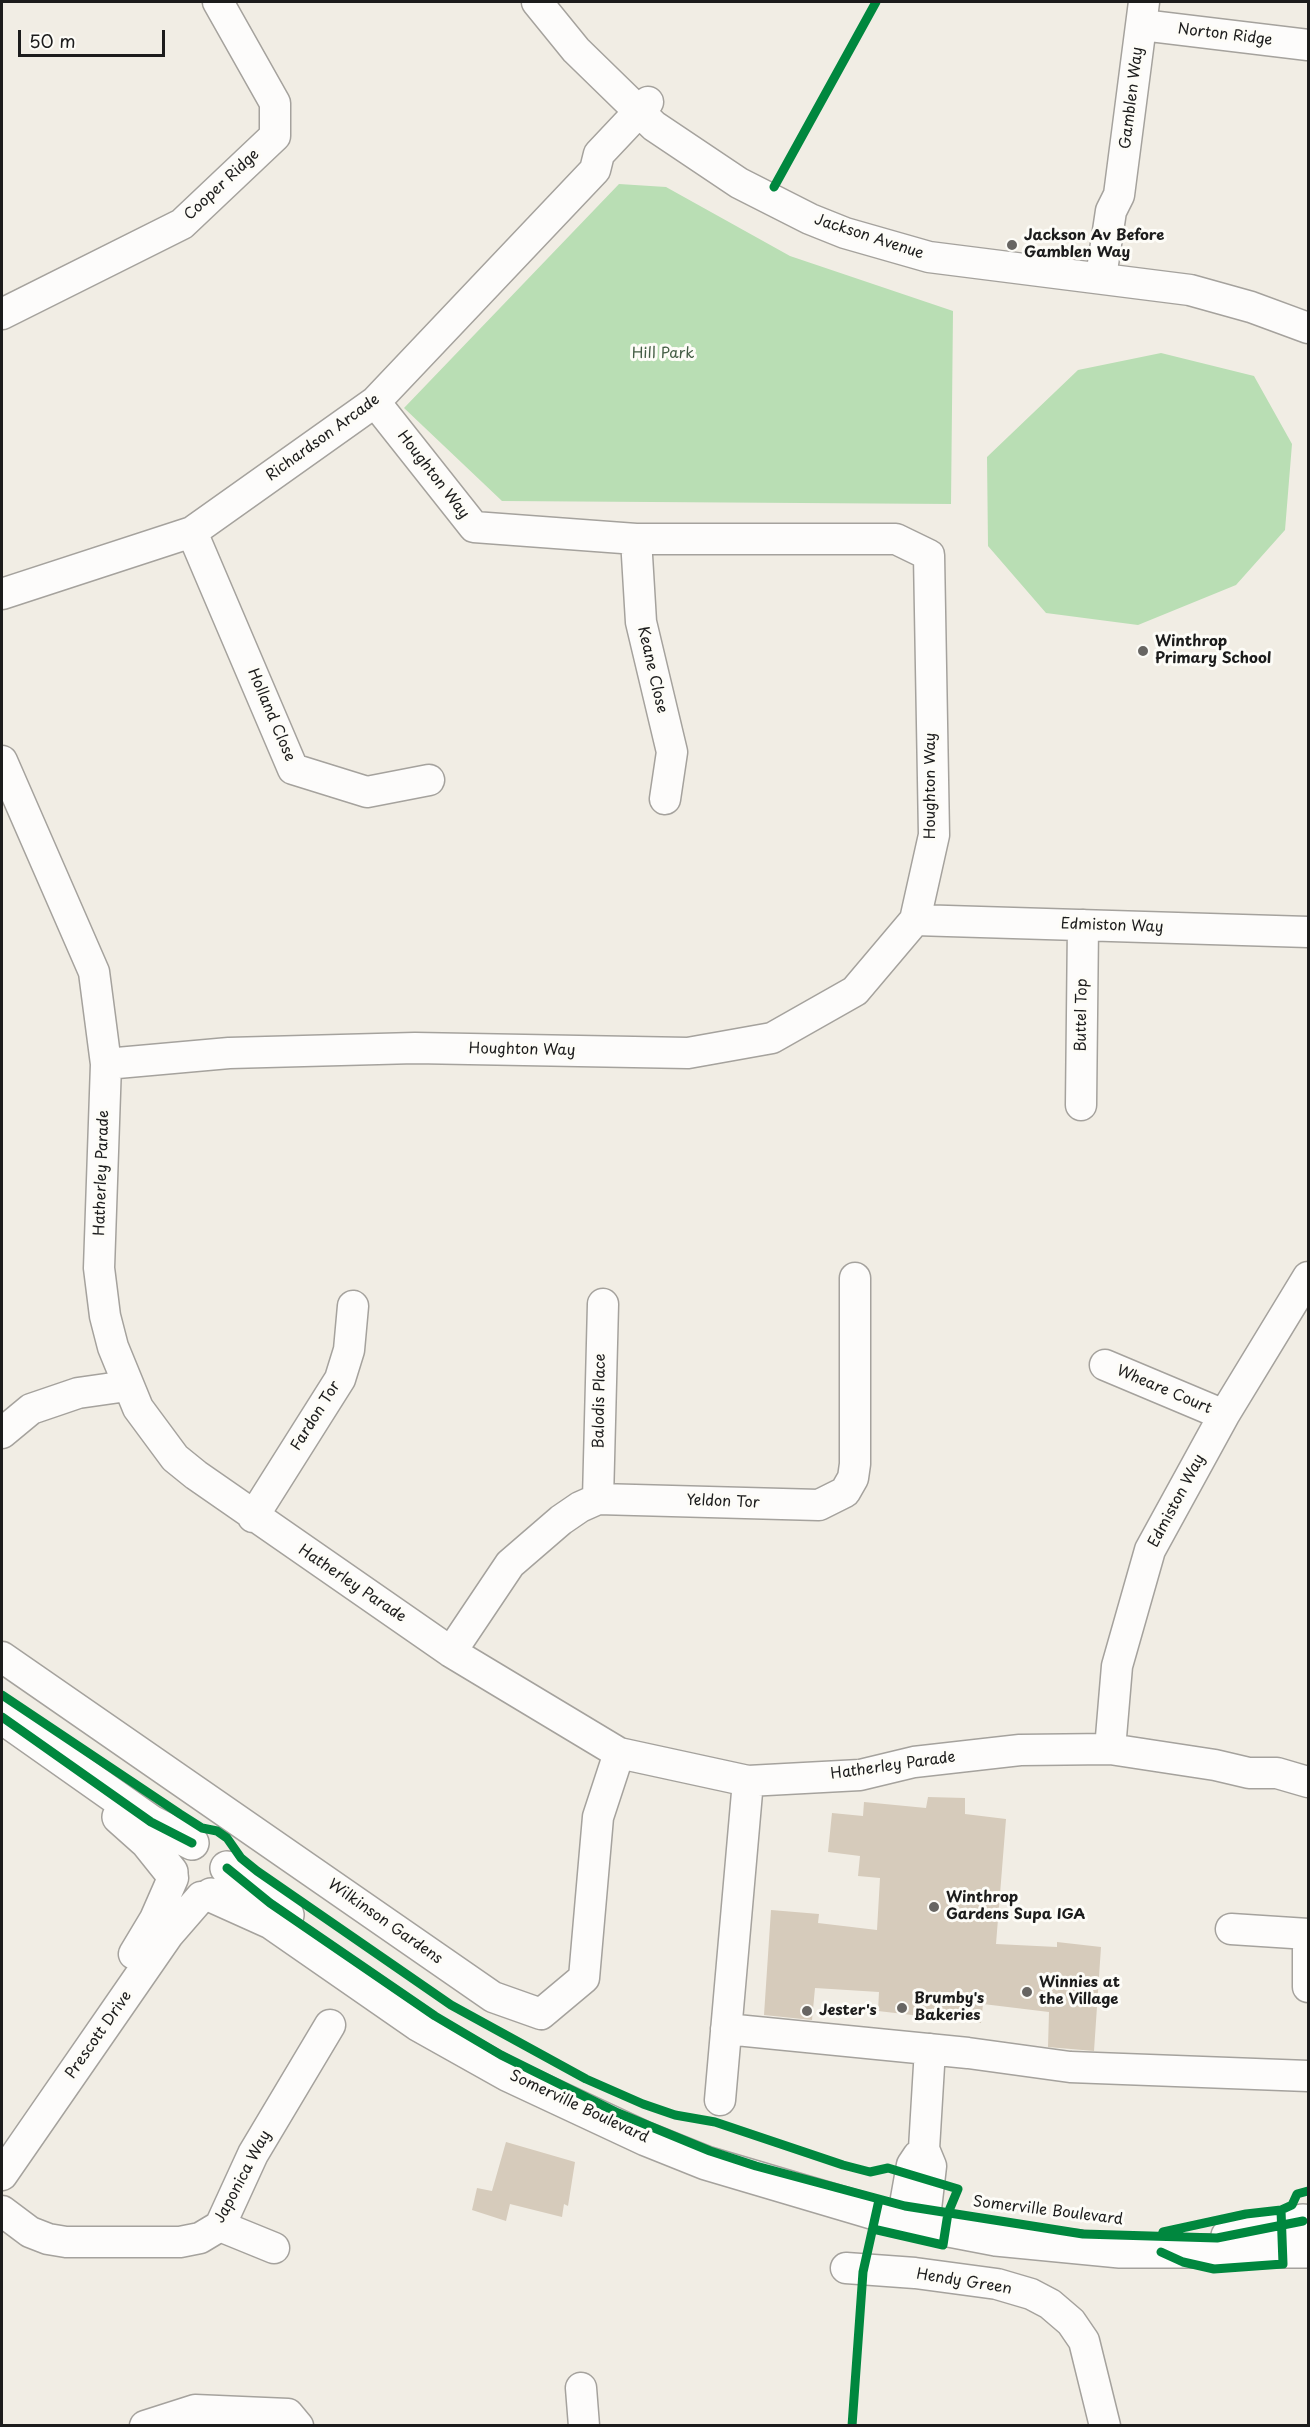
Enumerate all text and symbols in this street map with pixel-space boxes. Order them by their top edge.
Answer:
scale bar [21,18,168,56]
street label: Norton Ridge [1177,20,1273,50]
text: 50 m [29,27,76,54]
street label: Gamblen Way [1117,46,1147,150]
street label: Cooper Ridge [181,146,263,224]
street label: Jackson Avenue [812,211,926,263]
place label: Jackson Av Before Gamblen Way [1024,227,1164,262]
marker: Jackson Av Before Gamblen Way [1005,238,1019,252]
park label: Hill Park [632,345,694,363]
street label: Richardson Arcade [263,391,383,485]
street label: Houghton Way [393,427,473,523]
street label: Keane Close [633,625,671,715]
place label: Winthrop Primary School [1155,633,1271,668]
marker: Winthrop Primary School [1136,644,1150,658]
street label: Holland Close [243,666,299,764]
street label: Houghton Way [922,733,940,839]
street label: Edmiston Way [1060,915,1164,937]
street label: Buttel Top [1072,978,1092,1052]
street label: Houghton Way [468,1040,576,1060]
street label: Hatherley Parade [91,1110,113,1236]
street label: Balodis Place [590,1353,610,1449]
street label: Wheare Court [1114,1362,1214,1418]
street label: Fardon Tor [287,1378,345,1454]
street label: Edmiston Way [1145,1451,1209,1551]
street label: Yeldon Tor [686,1492,760,1512]
street label: Hatherley Parade [295,1541,409,1627]
street label: Hatherley Parade [830,1748,956,1784]
street label: Wilkinson Gardens [324,1876,446,1968]
place label: Winthrop Gardens Supa IGA [946,1889,1085,1924]
marker: Winthrop Gardens Supa IGA [927,1900,941,1914]
place label: Winnies at the Village [1039,1974,1120,2009]
marker: Winnies at the Village [1020,1985,1034,1999]
street label: Prescott Drive [62,1988,136,2082]
place label: Brumby's Bakeries [914,1990,984,2025]
marker: Brumby's Bakeries [895,2001,909,2015]
place label: Jester's [819,2002,877,2020]
marker: Jester's [800,2004,814,2018]
street label: Somerville Boulevard [507,2067,651,2147]
street label: Japonica Way [211,2128,275,2226]
street label: Somerville Boulevard [972,2193,1124,2229]
street label: Hendy Green [915,2266,1013,2298]

